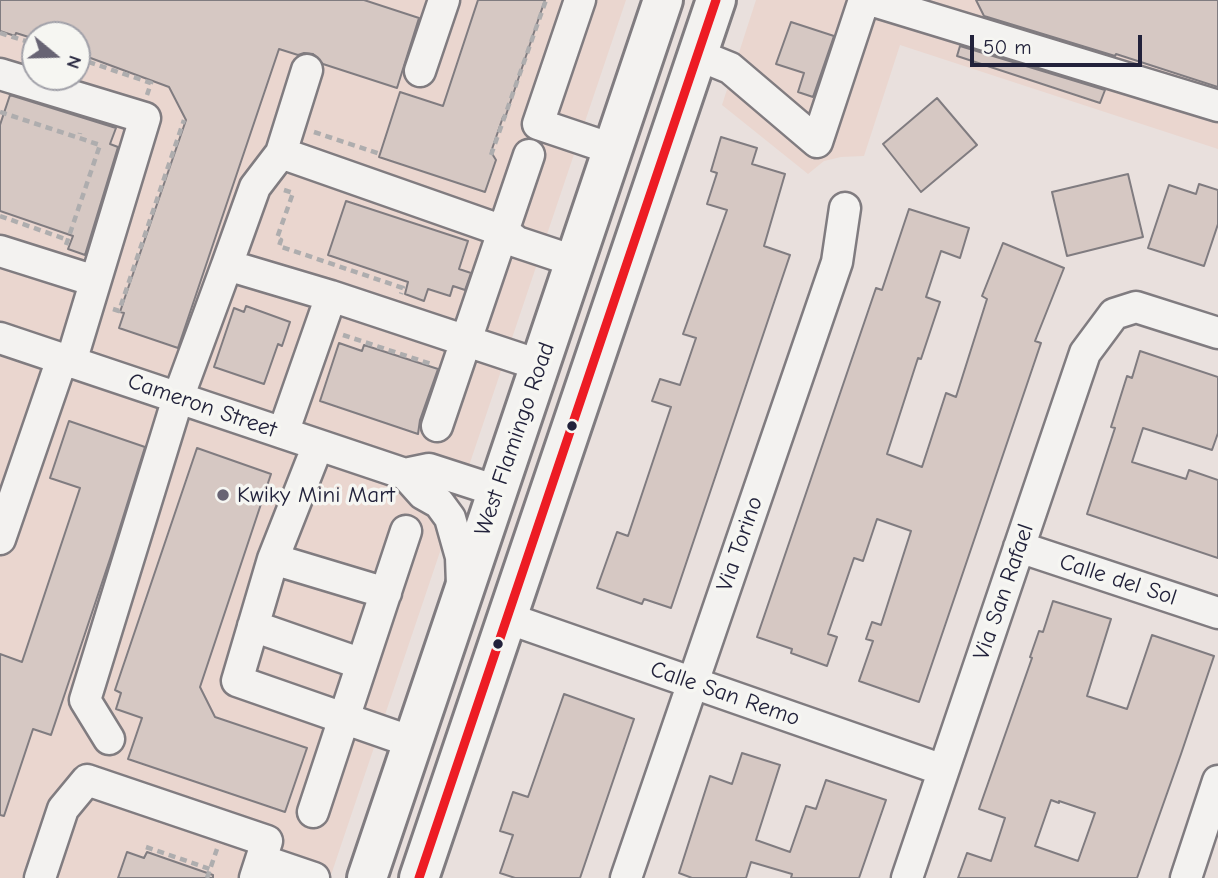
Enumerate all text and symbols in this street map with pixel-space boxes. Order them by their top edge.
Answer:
north arrow [21,21,91,91]
scale bar [973,21,1144,65]
text: 50 m [983,35,1032,59]
text: N [62,53,86,72]
street label: West Flamingo Road [469,339,561,539]
street label: Cameron Street [124,368,280,444]
unlabelled marker [565,419,579,433]
place label: Kwiky Mini Mart [237,481,395,509]
marker: Kwiky Mini Mart [215,487,231,503]
street label: Via Torino [711,493,769,595]
street label: Via San Rafael [968,520,1040,664]
street label: Calle del Sol [1056,548,1180,612]
unlabelled marker [491,637,505,651]
street label: Calle San Remo [647,655,803,733]

